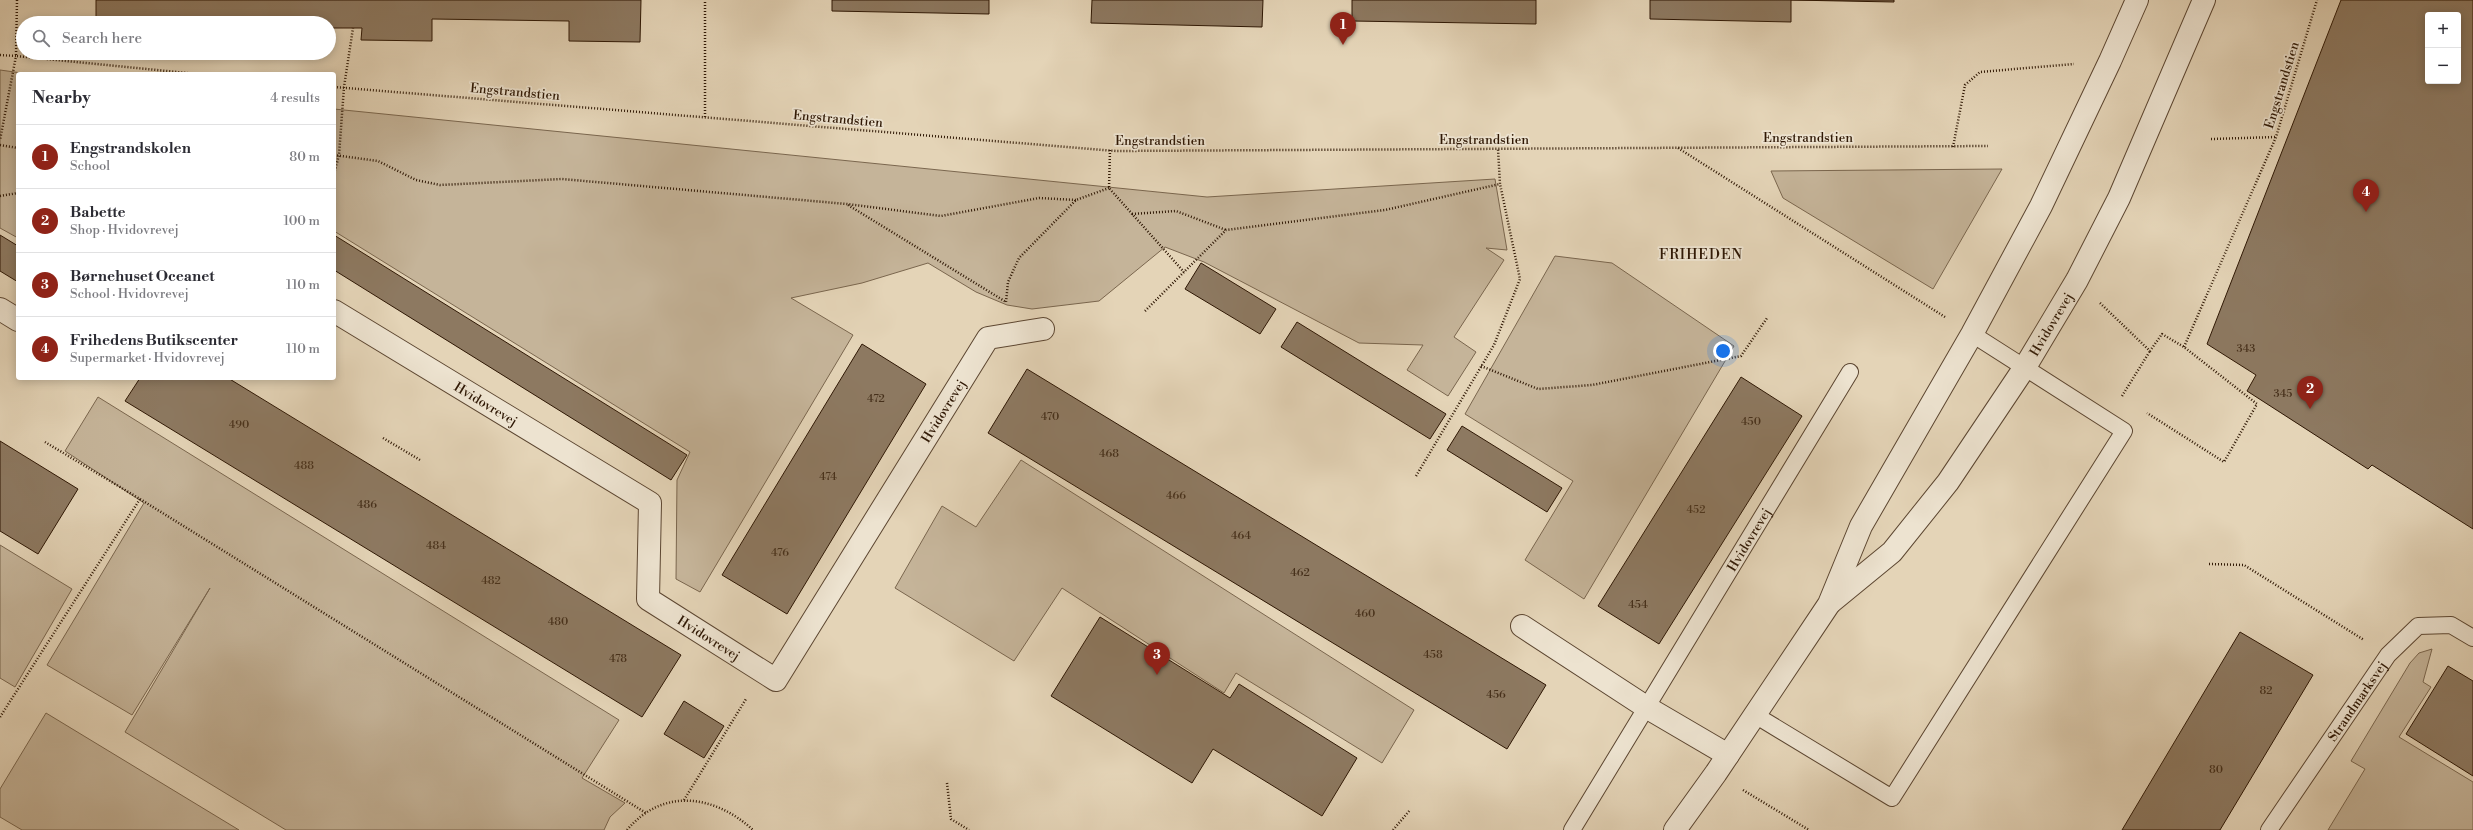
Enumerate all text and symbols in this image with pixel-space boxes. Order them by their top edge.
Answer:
pin: 1 [1330,12,1356,45]
map controls [2425,12,2461,84]
button: + [2425,12,2461,48]
search box [16,16,336,60]
icon: search [30,27,52,49]
text: Search here [62,29,142,48]
street label: Engstrandstien [2261,40,2303,131]
button: − [2425,48,2461,84]
street label: Engstrandstien [469,80,561,104]
text: Nearby [32,87,91,109]
text: 4 results [270,90,320,106]
street label: Engstrandstien [792,107,884,131]
street label: Engstrandstien [1763,130,1853,146]
street label: Engstrandstien [1439,132,1529,148]
street label: Engstrandstien [1115,133,1205,149]
text: Engstrandskolen [70,139,191,158]
text: 1 [42,149,48,165]
text: 80 m [289,149,320,165]
text: School [70,158,110,174]
pin: 4 [2353,179,2379,212]
text: Babette [70,203,126,222]
text: 2 [41,213,49,229]
text: 100 m [284,213,320,229]
text: Shop · Hvidovrevej [70,222,179,238]
district label: FRIHEDEN [1659,246,1743,264]
text: Børnehuset Oceanet [70,267,215,286]
text: 3 [41,277,49,293]
text: 110 m [286,277,320,293]
text: School · Hvidovrevej [70,286,189,302]
street label: Hvidovrevej [2026,290,2077,359]
text: Frihedens Butikscenter [70,331,238,350]
text: 4 [41,341,49,357]
text: 110 m [286,341,320,357]
your location [1713,341,1733,361]
house number: 343 [2237,342,2255,356]
text: Supermarket · Hvidovrevej [70,350,225,366]
pin: 2 [2297,376,2323,409]
street label: Hvidovrevej [918,377,969,446]
street label: Hvidovrevej [451,379,520,430]
house number: 345 [2274,387,2292,401]
house number: 472 [867,392,885,406]
house number: 470 [1041,410,1059,424]
house number: 450 [1741,415,1761,429]
house number: 490 [229,418,249,432]
house number: 468 [1099,447,1119,461]
house number: 488 [294,459,314,473]
house number: 474 [819,470,837,484]
house number: 466 [1166,489,1186,503]
house number: 486 [357,498,377,512]
house number: 452 [1687,503,1705,517]
street label: Hvidovrevej [1724,505,1775,575]
house number: 464 [1231,529,1251,543]
house number: 484 [426,539,446,553]
house number: 476 [771,546,789,560]
house number: 462 [1290,566,1310,580]
house number: 482 [481,574,501,588]
house number: 454 [1628,598,1648,612]
house number: 460 [1355,607,1375,621]
street label: Hvidovrevej [674,613,743,664]
house number: 480 [548,615,568,629]
pin: 3 [1144,642,1170,675]
house number: 458 [1423,648,1443,662]
house number: 478 [609,652,627,666]
street label: Strandmarksvej [2325,659,2390,745]
house number: 82 [2259,684,2273,698]
house number: 456 [1486,688,1506,702]
house number: 80 [2209,763,2223,777]

